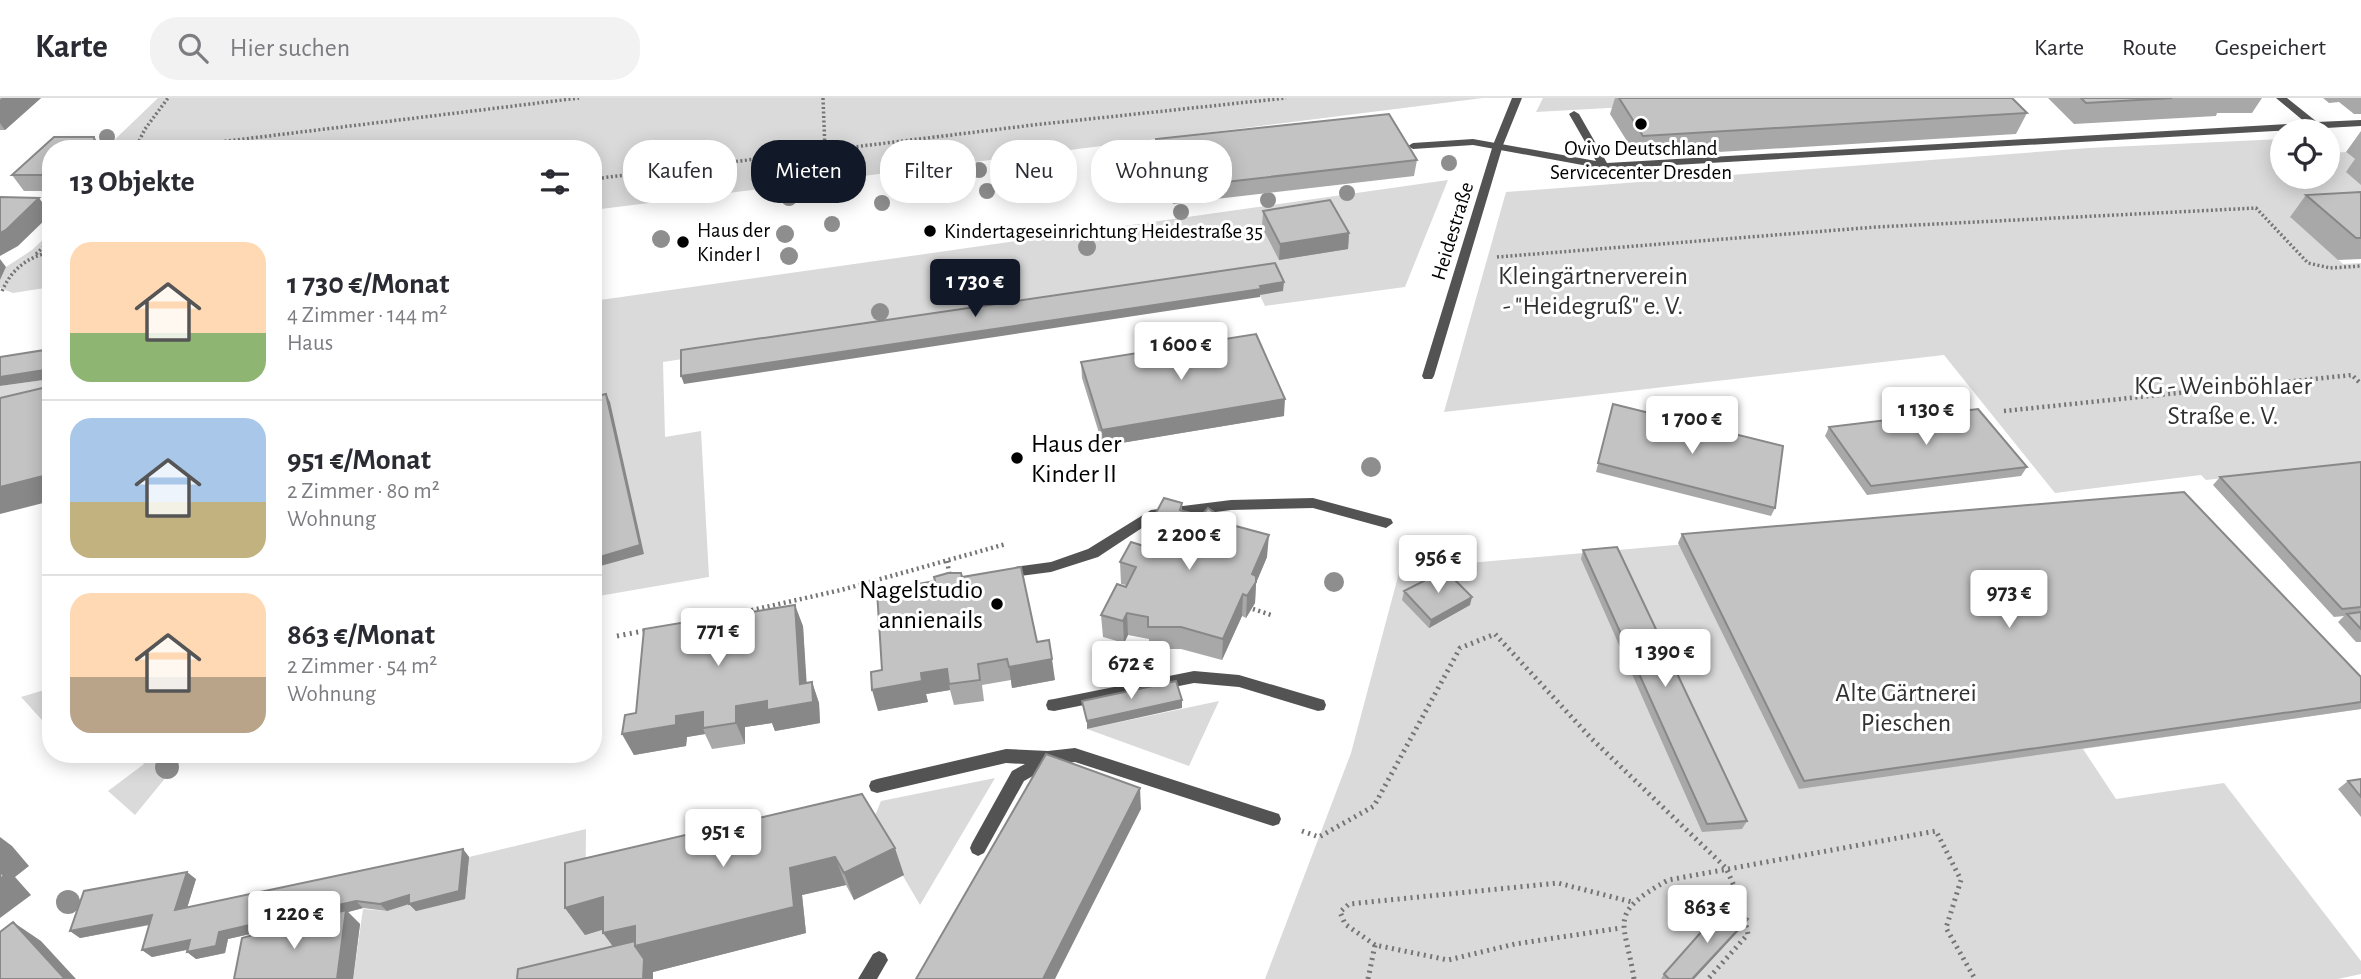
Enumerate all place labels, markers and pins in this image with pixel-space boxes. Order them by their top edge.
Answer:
marker: Ovivo Deutschland Servicecenter Dresden [1633,116,1649,132]
place label: Ovivo Deutschland Servicecenter Dresden [1550,138,1732,183]
place label: Haus der Kinder I [697,220,770,265]
place label: Kindertageseinrichtung Heidestraße 35 [944,221,1263,242]
marker: Kindertageseinrichtung Heidestraße 35 [922,223,938,239]
marker: Haus der Kinder I [675,234,691,250]
pin: 1 730 € [910,260,1040,319]
pin: 1 600 € [1116,322,1246,382]
pin: 1 130 € [1861,388,1991,447]
pin: 1 700 € [1627,396,1757,456]
place label: Haus der Kinder II [1031,431,1122,487]
marker: Haus der Kinder II [1009,450,1025,466]
pin: 2 200 € [1124,512,1254,572]
pin: 956 € [1389,536,1487,595]
pin: 973 € [1960,570,2058,630]
place label: Nagelstudio annienails [859,577,983,633]
marker: Nagelstudio annienails [989,596,1005,612]
pin: 771 € [669,608,767,668]
pin: 1 390 € [1600,630,1730,689]
pin: 672 € [1082,642,1180,701]
pin: 951 € [674,810,772,869]
pin: 863 € [1658,886,1756,945]
pin: 1 220 € [229,892,359,951]

